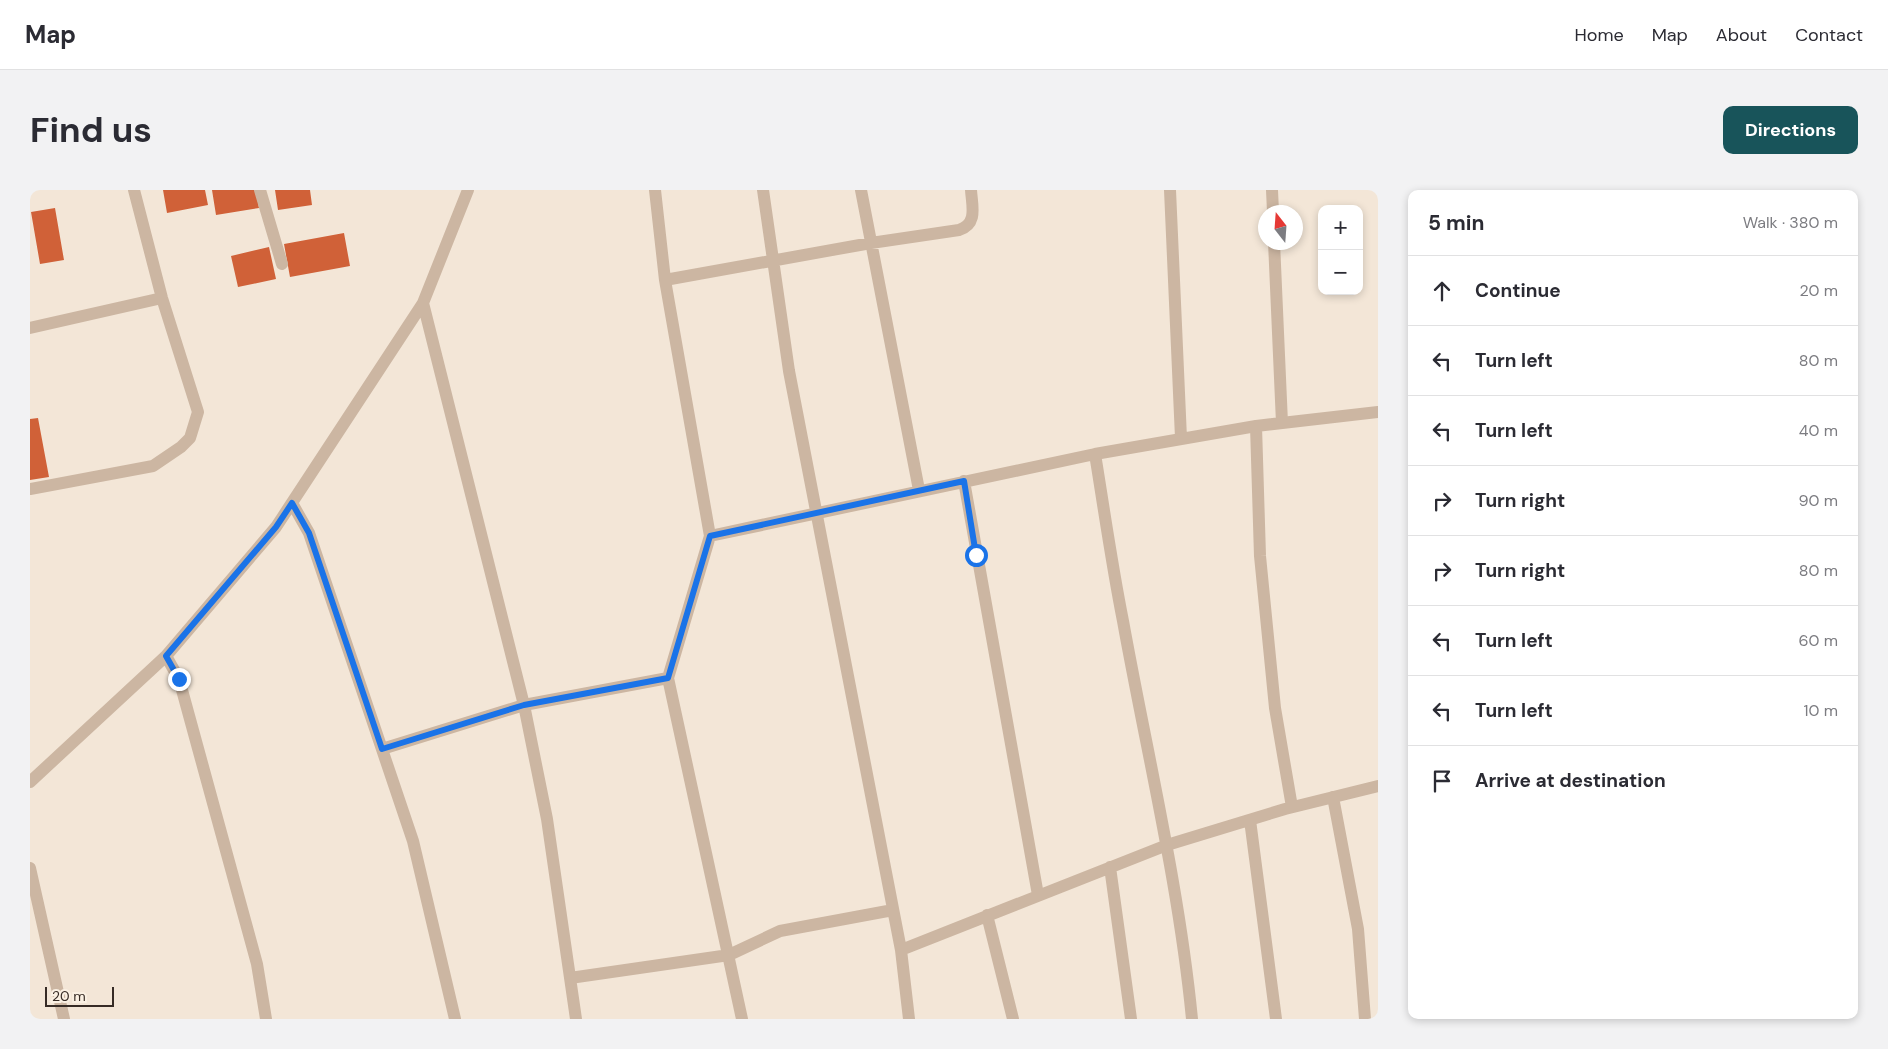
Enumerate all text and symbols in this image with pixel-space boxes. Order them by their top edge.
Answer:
text: Map [25,19,76,50]
text: Home [1574,23,1624,47]
text: Map [1652,23,1688,47]
text: About [1716,23,1767,47]
text: Contact [1795,23,1863,47]
button: Directions [1723,106,1858,154]
text: Find us [30,107,152,153]
north arrow [1258,205,1303,250]
map controls [1318,205,1363,295]
button: + [1318,205,1363,250]
text: 5 min [1428,209,1484,237]
text: Walk · 380 m [1743,212,1838,233]
button: − [1318,250,1363,295]
icon: ahead [1428,277,1456,305]
text: Continue [1475,278,1561,303]
text: 20 m [1799,280,1838,301]
icon: left [1428,347,1456,375]
text: Turn left [1475,348,1553,373]
text: 80 m [1799,350,1838,371]
icon: left [1428,417,1456,445]
text: Turn left [1475,418,1553,443]
text: 40 m [1799,420,1838,441]
icon: right [1428,487,1456,515]
text: Turn right [1475,488,1565,513]
text: 90 m [1798,490,1838,511]
route start [965,544,988,567]
icon: right [1428,557,1456,585]
text: Turn right [1475,558,1565,583]
text: 80 m [1799,560,1838,581]
icon: left [1428,627,1456,655]
text: Turn left [1475,628,1553,653]
text: 60 m [1798,630,1838,651]
route end [168,668,191,691]
icon: left [1428,697,1456,725]
text: Turn left [1475,698,1553,723]
text: 10 m [1804,700,1838,721]
icon: arrive [1428,767,1456,795]
text: Arrive at destination [1475,768,1666,793]
scale bar [45,984,114,1007]
text: 20 m [52,987,86,1005]

